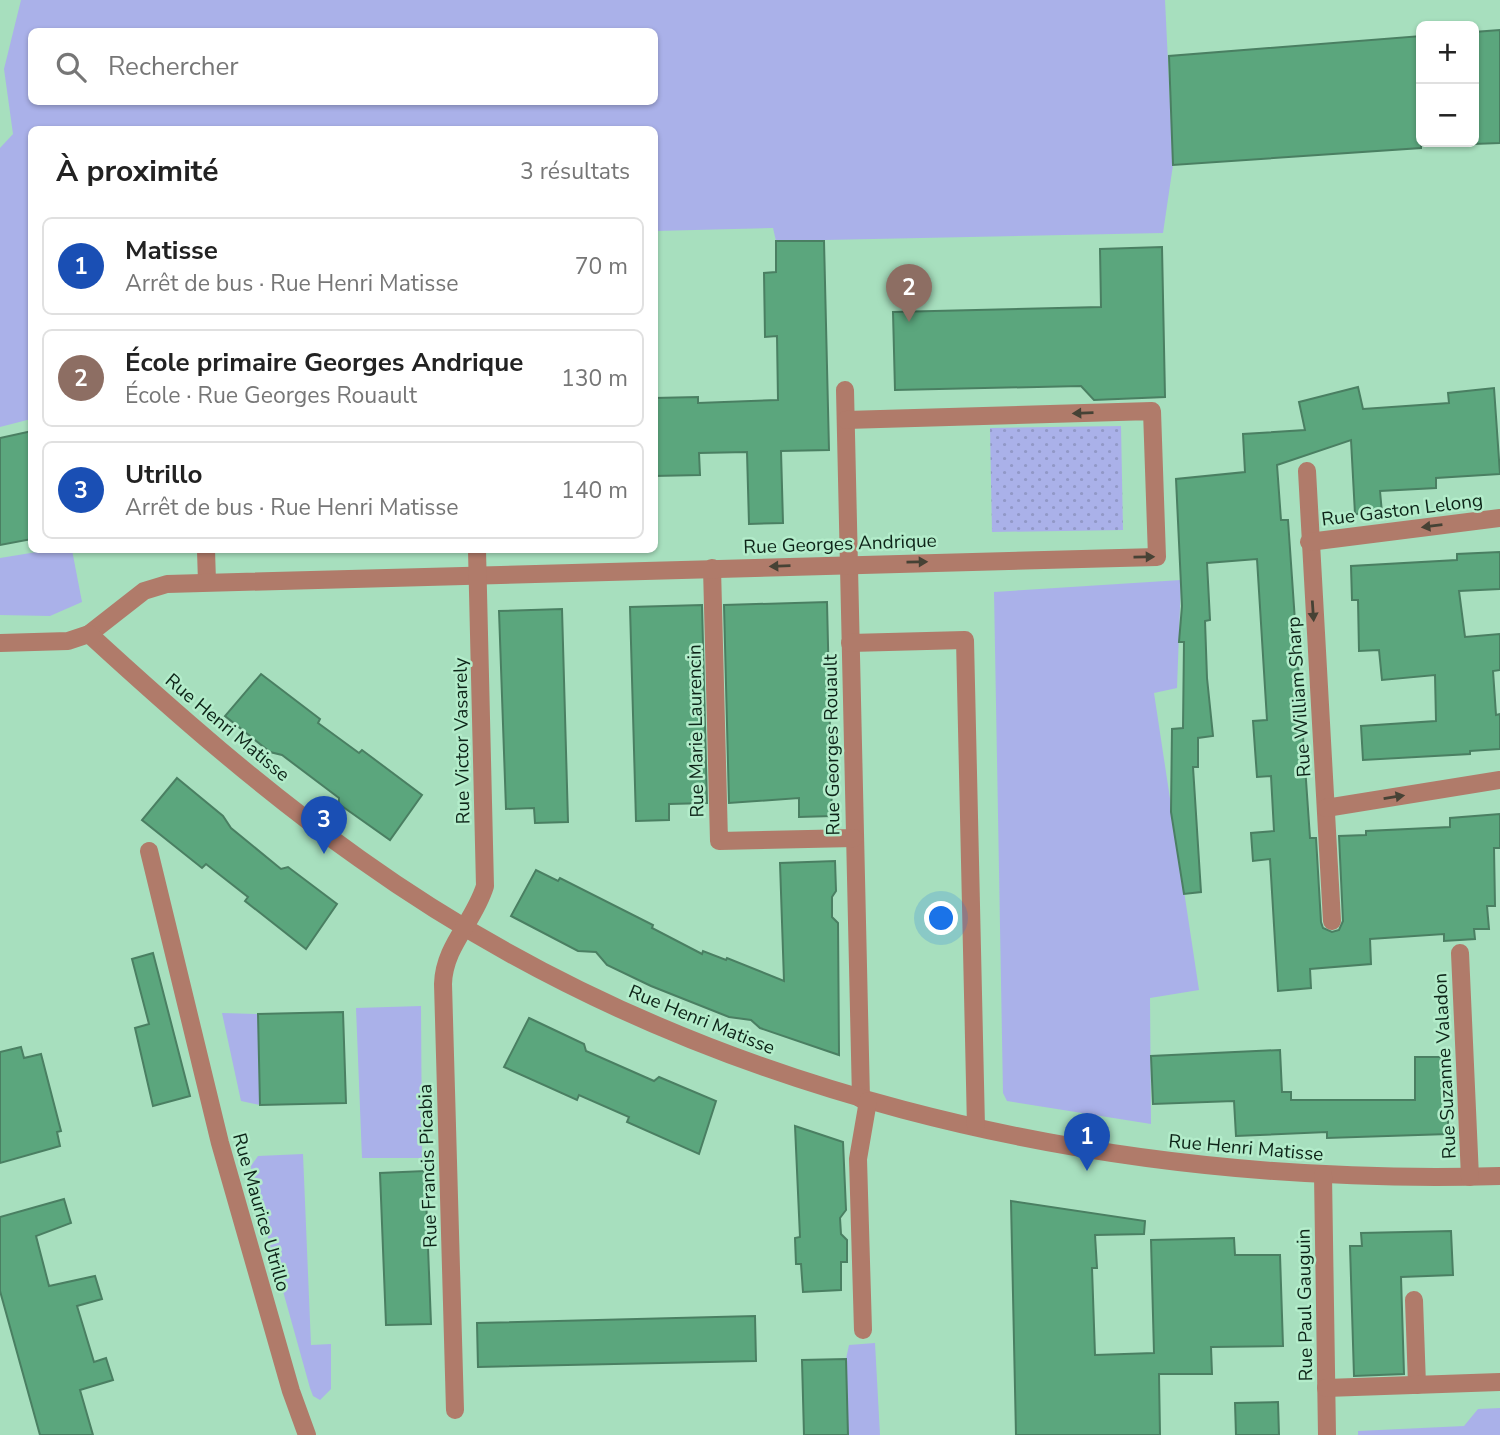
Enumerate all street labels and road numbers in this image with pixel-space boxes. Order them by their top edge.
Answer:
street label: Rue Gaston Lelong [1320,487,1484,533]
street label: Rue Georges Andrique [743,528,937,560]
street label: Rue William Sharp [1280,616,1318,778]
street label: Rue Marie Laurencin [681,644,711,818]
street label: Rue Georges Rouault [817,654,847,836]
street label: Rue Victor Vasarely [448,657,476,825]
street label: Rue Henri Matisse [159,668,295,788]
street label: Rue Suzanne Valadon [1427,972,1463,1160]
street label: Rue Henri Matisse [625,979,779,1061]
street label: Rue Francis Picabia [412,1083,444,1248]
street label: Rue Henri Matisse [1167,1128,1325,1168]
street label: Rue Maurice Utrillo [226,1130,296,1294]
street label: Rue Paul Gauguin [1291,1228,1319,1382]

